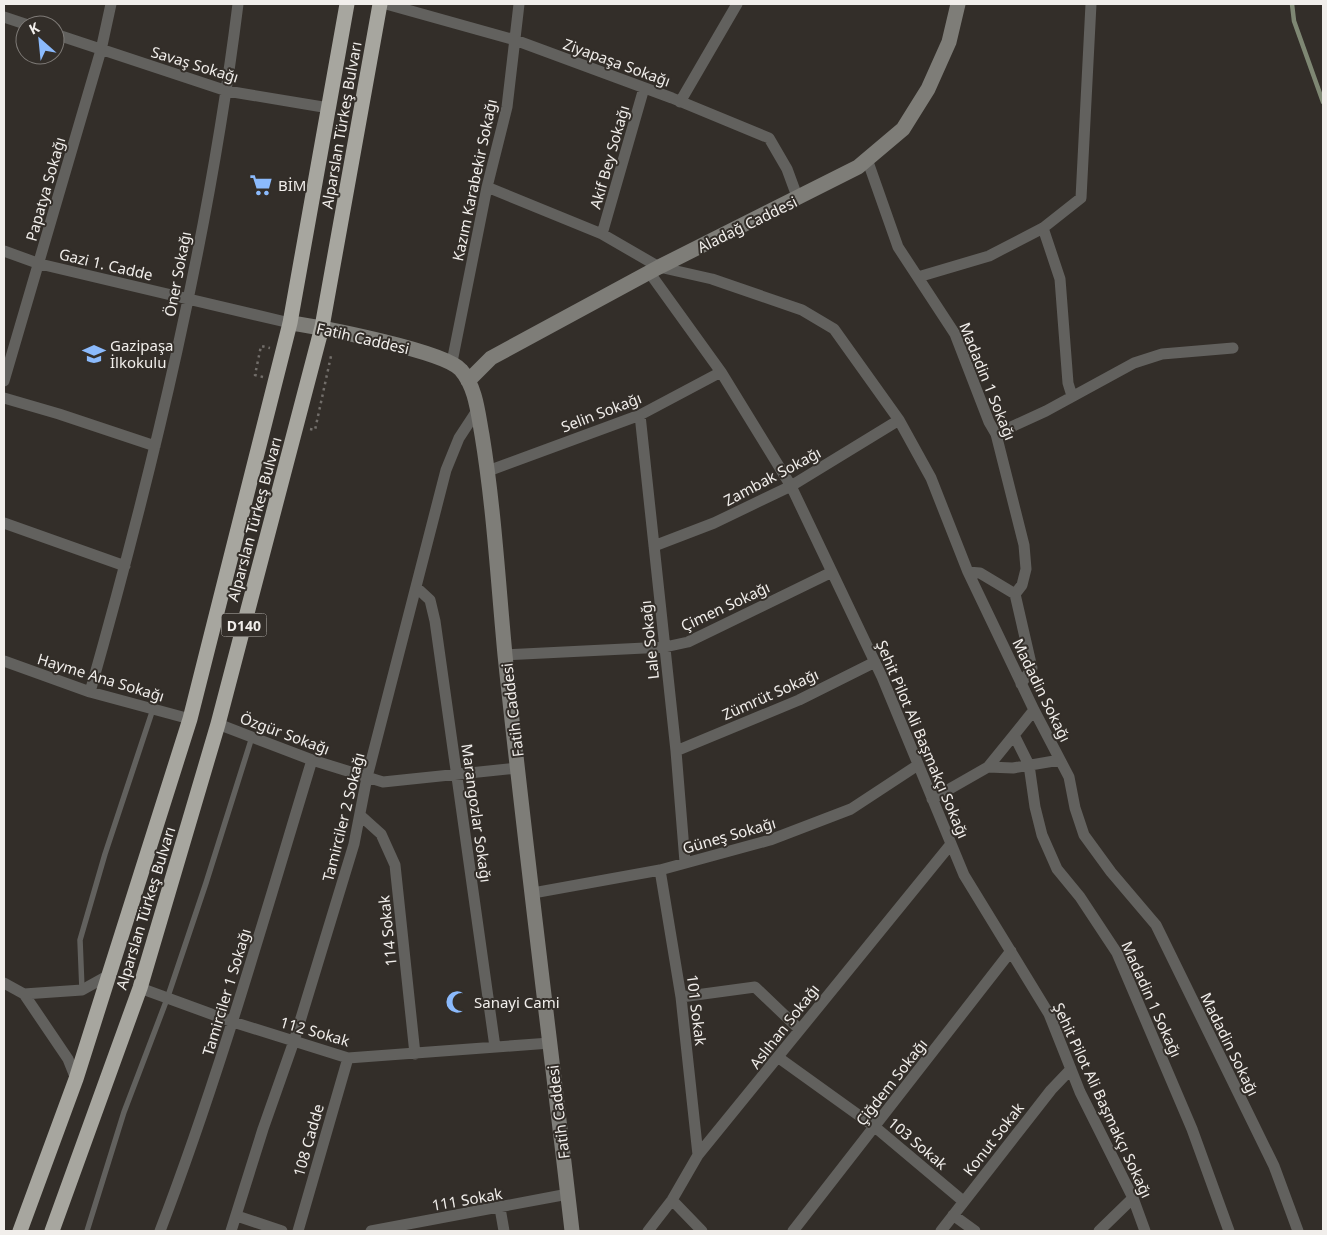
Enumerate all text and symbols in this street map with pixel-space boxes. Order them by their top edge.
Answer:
north arrow [15,15,65,65]
text: K [25,17,43,39]
street label: Ziyapaşa Sokağı [561,33,673,91]
street label: Alparslan Türkeş Bulvarı [316,40,366,210]
street label: Savaş Sokağı [149,41,241,87]
street label: Kazım Karabekir Sokağı [447,97,501,263]
street label: Akif Bey Sokağı [585,103,633,211]
street label: Papatya Sokağı [21,135,69,243]
supermarket icon: BİM [248,172,274,198]
place label: BİM [278,175,306,195]
street label: Aladağ Caddesi [694,191,800,257]
street label: Öner Sokağı [159,230,195,318]
street label: Gazi 1. Cadde [57,244,155,284]
street label: Fatih Caddesi [315,318,411,358]
street label: Madadin 1 Sokağı [955,319,1021,443]
place label: Gazipaşa İlkokulu [110,335,174,372]
school or university icon: Gazipaşa İlkokulu [81,341,107,367]
street label: Selin Sokağı [558,388,644,436]
street label: Alparslan Türkeş Bulvarı [222,435,286,603]
street label: Zambak Sokağı [720,442,824,510]
street label: Çimen Sokağı [677,577,773,635]
street label: Lale Sokağı [635,600,663,680]
road number: D140 [222,614,266,636]
street label: Madadin Sokağı [1008,635,1076,745]
street label: Şehit Pilot Ali Başmakçı Sokağı [872,637,974,841]
street label: Hayme Ana Sokağı [35,648,167,706]
street label: Fatih Caddesi [496,662,528,758]
street label: Zümrüt Sokağı [719,664,821,724]
street label: Özgür Sokağı [237,707,333,759]
street label: Marangozlar Sokağı [457,742,497,884]
street label: Tamirciler 2 Sokağı [317,750,369,884]
street label: Güneş Sokağı [680,812,778,858]
street label: Alparslan Türkeş Bulvarı [111,824,179,992]
street label: 114 Sokak [373,894,401,968]
street label: Tamirciler 1 Sokağı [197,926,255,1058]
street label: Madadin 1 Sokağı [1117,938,1187,1060]
street label: 101 Sokak [683,973,711,1047]
street label: Aslıhan Sokağı [745,980,823,1072]
mosque icon: Sanayi Cami [444,989,470,1015]
street label: Madadin Sokağı [1196,989,1264,1099]
place label: Sanayi Cami [474,992,560,1012]
street label: Şehit Pilot Ali Başmakçı Sokağı [1049,999,1157,1201]
street label: 112 Sokak [278,1012,352,1050]
street label: Çiğdem Sokağı [851,1034,931,1130]
street label: Fatih Caddesi [542,1064,574,1160]
street label: Konut Sokak [958,1098,1028,1180]
street label: 108 Cadde [288,1101,328,1179]
street label: 103 Sokak [884,1112,952,1174]
street label: 111 Sokak [430,1183,504,1215]

